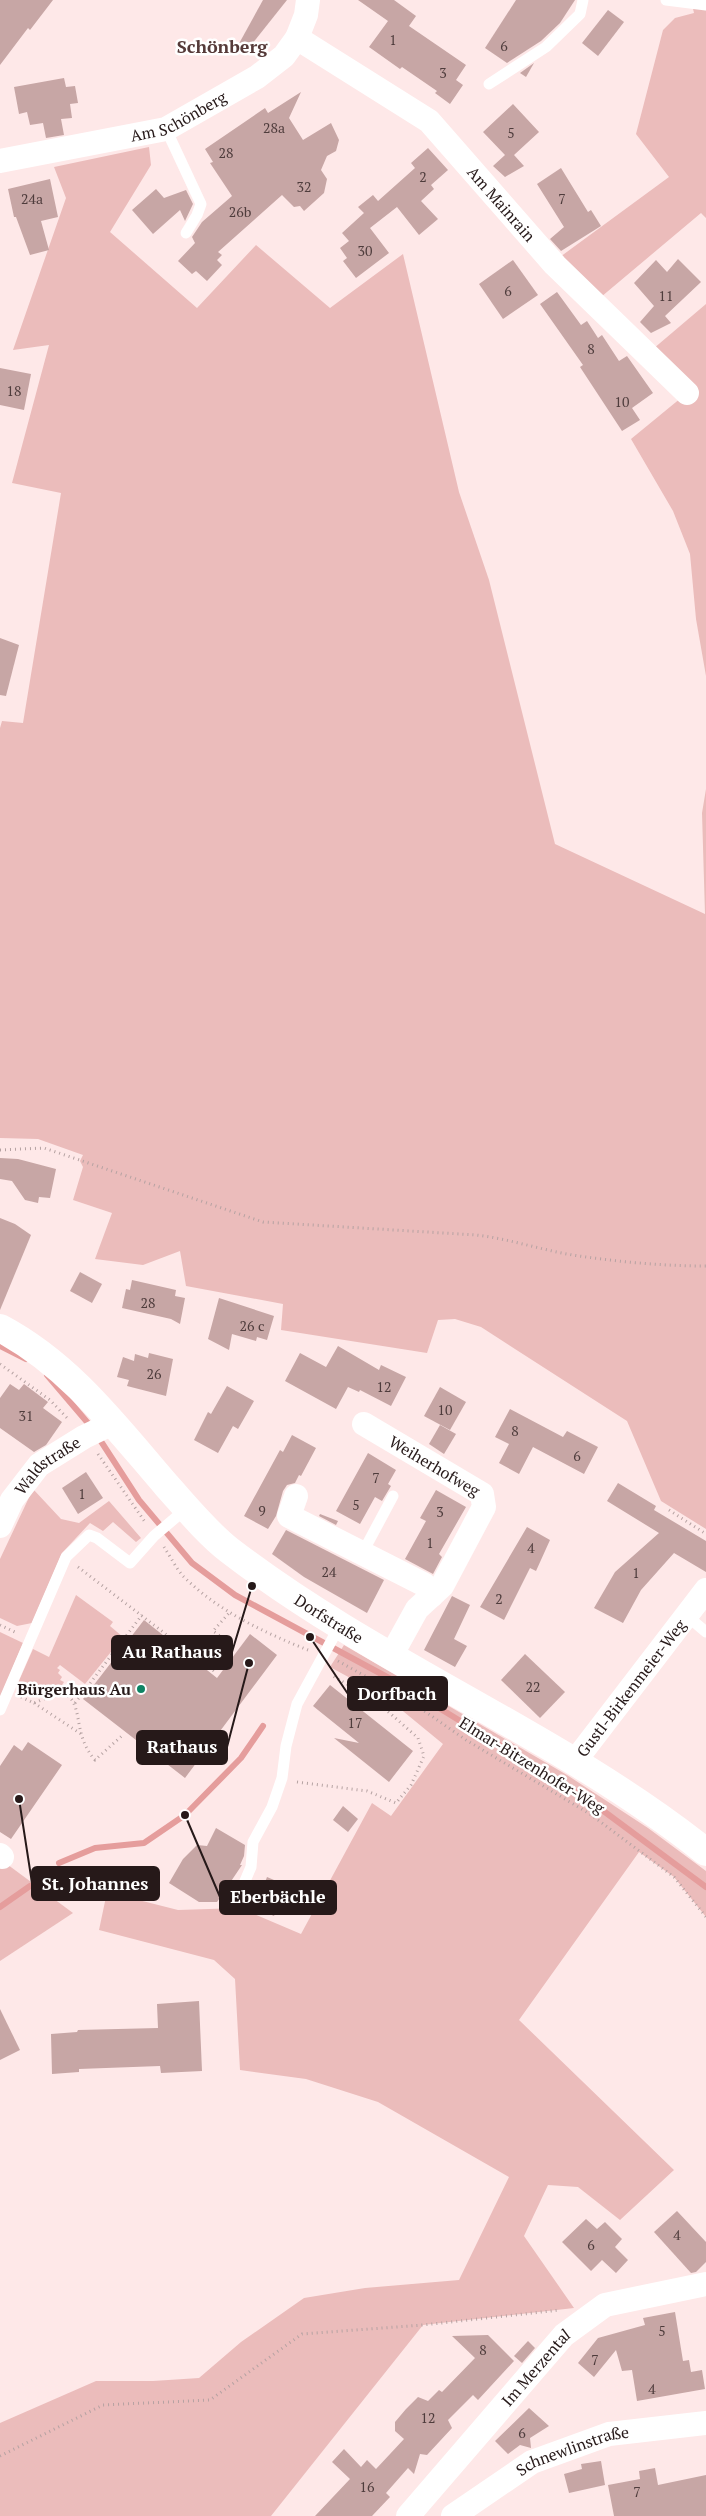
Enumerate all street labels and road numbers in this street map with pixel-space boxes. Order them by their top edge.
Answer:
street label: Am Schönberg [129,85,231,147]
street label: Am Mainrain [462,161,541,247]
street label: Weiherhofweg [385,1430,485,1502]
street label: Waldstraße [9,1431,84,1499]
street label: Dorfstraße [290,1589,368,1648]
street label: Gustl-Birkenmeier-Weg [571,1614,691,1761]
street label: Elmar-Bitzenhofer-Weg [455,1711,609,1819]
street label: Im Merzental [496,2323,575,2411]
street label: Schnewlinstraße [511,2421,630,2481]

